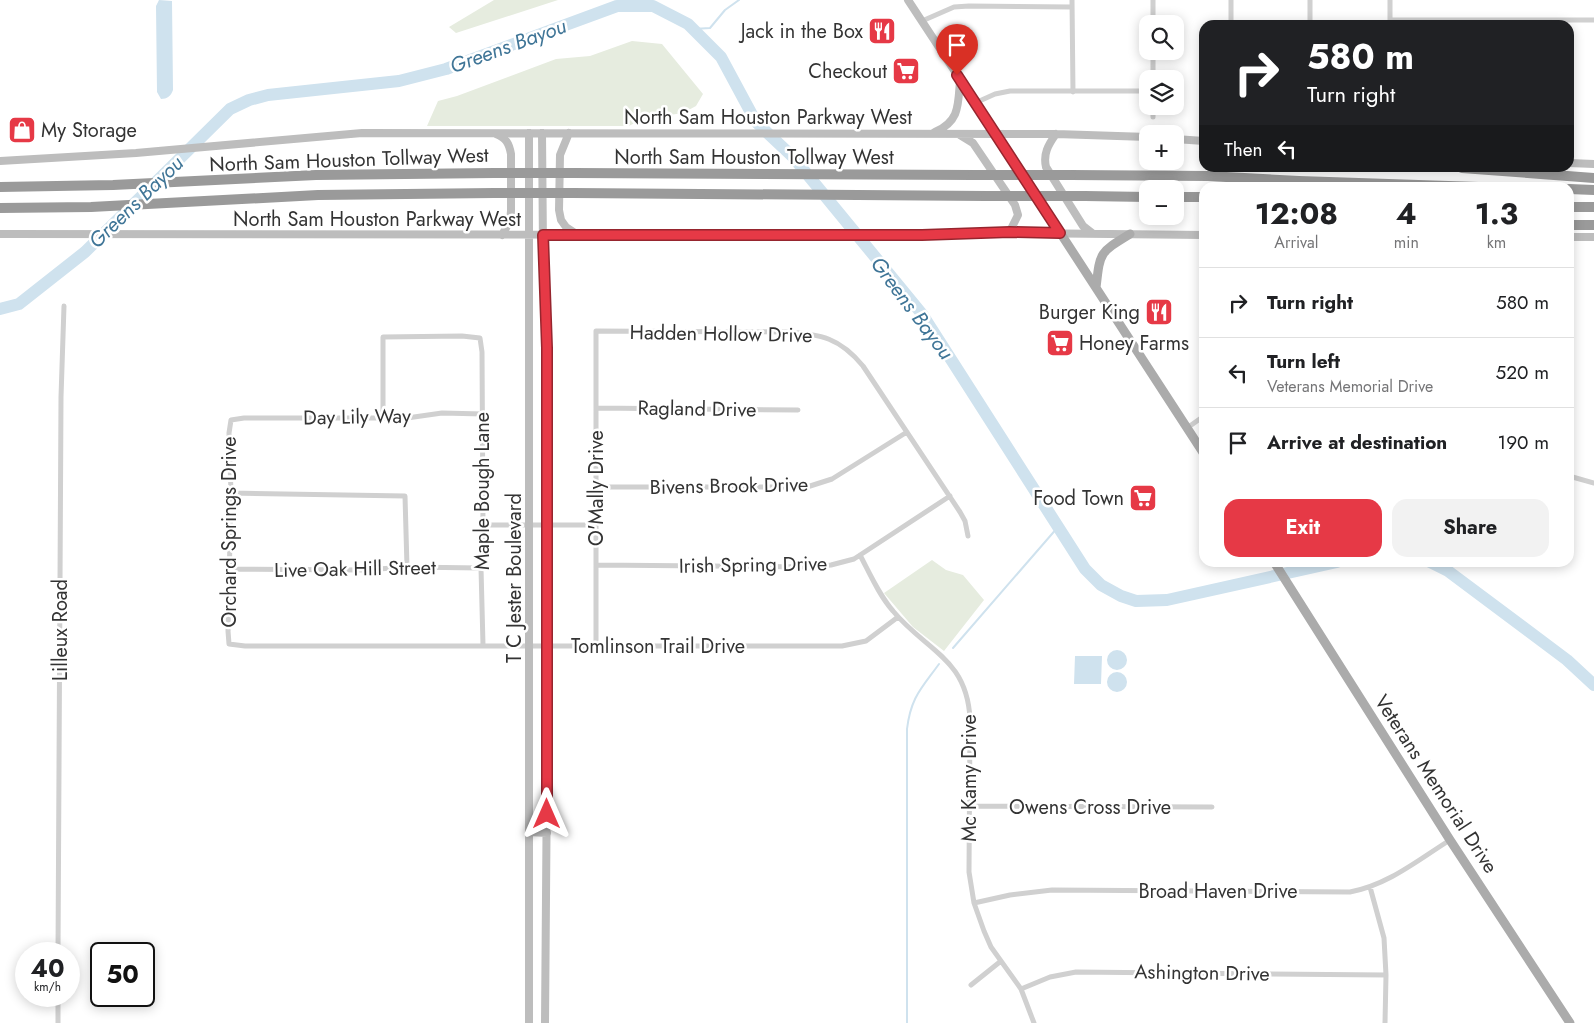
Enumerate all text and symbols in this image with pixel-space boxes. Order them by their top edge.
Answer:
water label: Greens Bayou [446,11,571,81]
map controls [1139,15,1184,225]
button: search [1139,15,1184,60]
restaurant icon: Jack in the Box [867,16,897,46]
place label: Jack in the Box [738,17,864,46]
pin [936,24,978,75]
icon: arrive [943,31,971,59]
text: 580 m [1307,32,1414,82]
icon: right [1224,40,1289,105]
supermarket icon: Checkout [891,56,921,86]
place label: Checkout [808,57,887,86]
button: layers [1139,70,1184,115]
text: Turn right [1307,78,1395,110]
street label: North Sam Houston Parkway West [624,103,912,132]
shop icon: My Storage [7,115,37,145]
place label: My Storage [41,116,137,145]
button: + [1139,125,1184,170]
icon: left [1273,135,1301,163]
text: Then [1224,136,1263,163]
street label: North Sam Houston Tollway West [209,141,489,179]
street label: North Sam Houston Tollway West [614,143,894,172]
water label: Greens Bayou [82,149,191,255]
button: − [1139,180,1184,225]
text: 12:08 [1255,192,1338,235]
text: 4 [1396,192,1417,235]
text: 1.3 [1475,192,1518,235]
street label: North Sam Houston Parkway West [233,205,521,234]
text: Arrival [1274,231,1318,254]
text: min [1394,231,1419,254]
text: km [1487,231,1506,254]
water label: Greens Bayou [863,250,961,366]
icon: right [1224,289,1252,317]
text: Turn right [1267,289,1353,316]
text: 580 m [1496,289,1549,316]
restaurant icon: Burger King [1144,297,1174,327]
place label: Burger King [1039,298,1140,327]
street label: Hadden Hollow Drive [629,318,813,350]
supermarket icon: Honey Farms [1045,328,1075,358]
place label: Honey Farms [1079,329,1189,358]
text: Turn left [1267,348,1340,375]
icon: left [1224,359,1252,387]
text: 520 m [1496,359,1549,386]
text: Veterans Memorial Drive [1267,375,1433,398]
street label: Ragland Drive [637,393,757,425]
street label: Day Lily Way [303,402,411,432]
street label: Maple Bough Lane [468,412,497,570]
icon: arrive [1224,429,1252,457]
text: Arrive at destination [1267,429,1447,456]
text: 190 m [1498,429,1549,456]
street label: O'Mally Drive [582,430,611,546]
street label: Orchard Springs Drive [215,436,244,628]
street label: Bivens Brook Drive [649,470,809,502]
supermarket icon: Food Town [1128,483,1158,513]
place label: Food Town [1033,484,1124,513]
street label: T C Jester Boulevard [500,493,529,663]
button: Exit [1224,499,1382,557]
button: Share [1392,499,1549,557]
street label: Irish Spring Drive [679,549,827,581]
street label: Live Oak Hill Street [274,553,436,585]
street label: Lilleux Road [46,579,75,681]
street label: Tomlinson Trail Drive [571,632,745,661]
street label: Veterans Memorial Drive [1367,689,1505,879]
street label: Mc Kamy Drive [955,714,984,842]
position arrow [520,787,572,839]
street label: Owens Cross Drive [1009,793,1171,822]
street label: Broad Haven Drive [1138,877,1298,906]
speed limit sign: 50 [90,942,155,1007]
text: 40 [30,950,65,986]
street label: Ashington Drive [1134,957,1270,989]
text: km/h [34,978,61,996]

